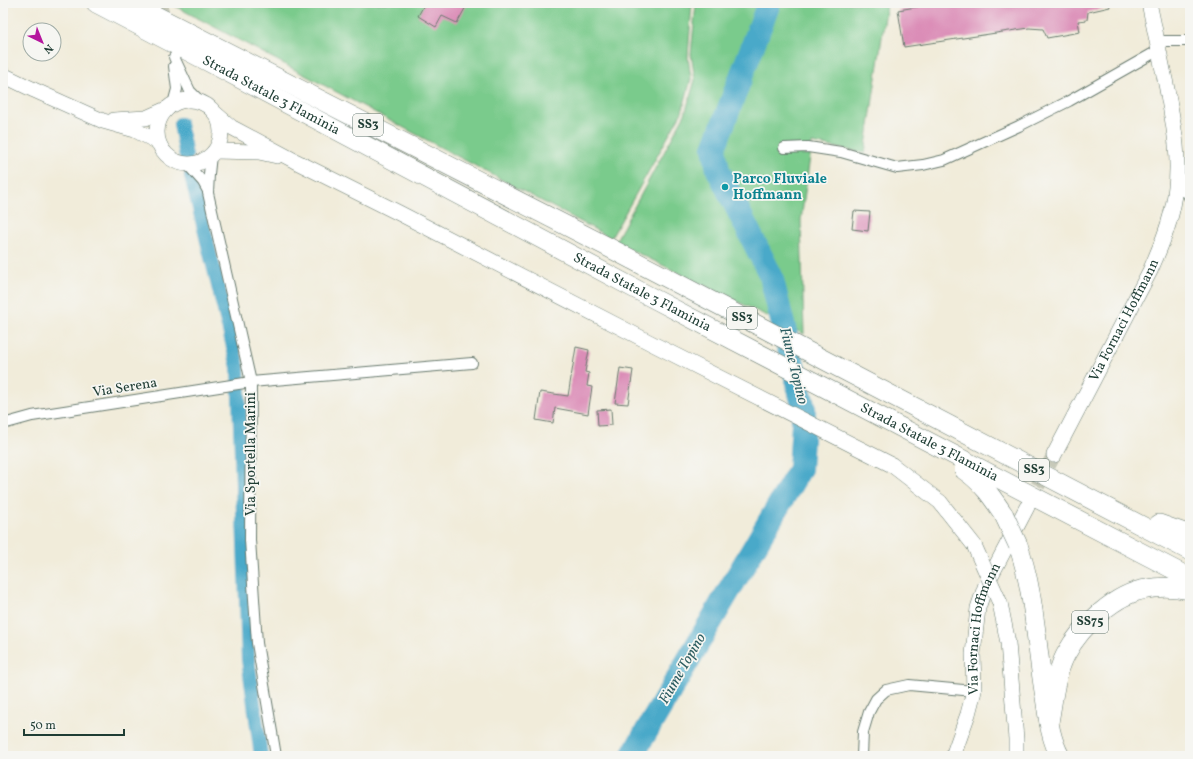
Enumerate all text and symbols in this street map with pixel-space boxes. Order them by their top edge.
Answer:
north arrow [22,22,62,62]
text: N [40,40,56,56]
street label: Strada Statale 3 Flaminia [199,51,343,140]
road number: SS3 [353,114,383,136]
place label: Parco Fluviale Hoffmann [733,170,827,205]
marker: Parco Fluviale Hoffmann [720,182,730,192]
street label: Strada Statale 3 Flaminia [570,248,714,336]
street label: Via Fornaci Hoffmann [1085,256,1164,385]
road number: SS3 [727,307,757,329]
water label: Fiume Topino [773,325,813,407]
street label: Via Serena [91,374,159,402]
street label: Via Sportella Marini [242,392,261,516]
street label: Strada Statale 3 Flaminia [857,398,1002,486]
road number: SS3 [1019,459,1049,481]
street label: Via Fornaci Hoffmann [963,560,1005,695]
road number: SS75 [1072,611,1108,633]
water label: Fiume Topino [654,630,712,708]
scale bar [24,711,124,737]
text: 50 m [30,718,56,734]

